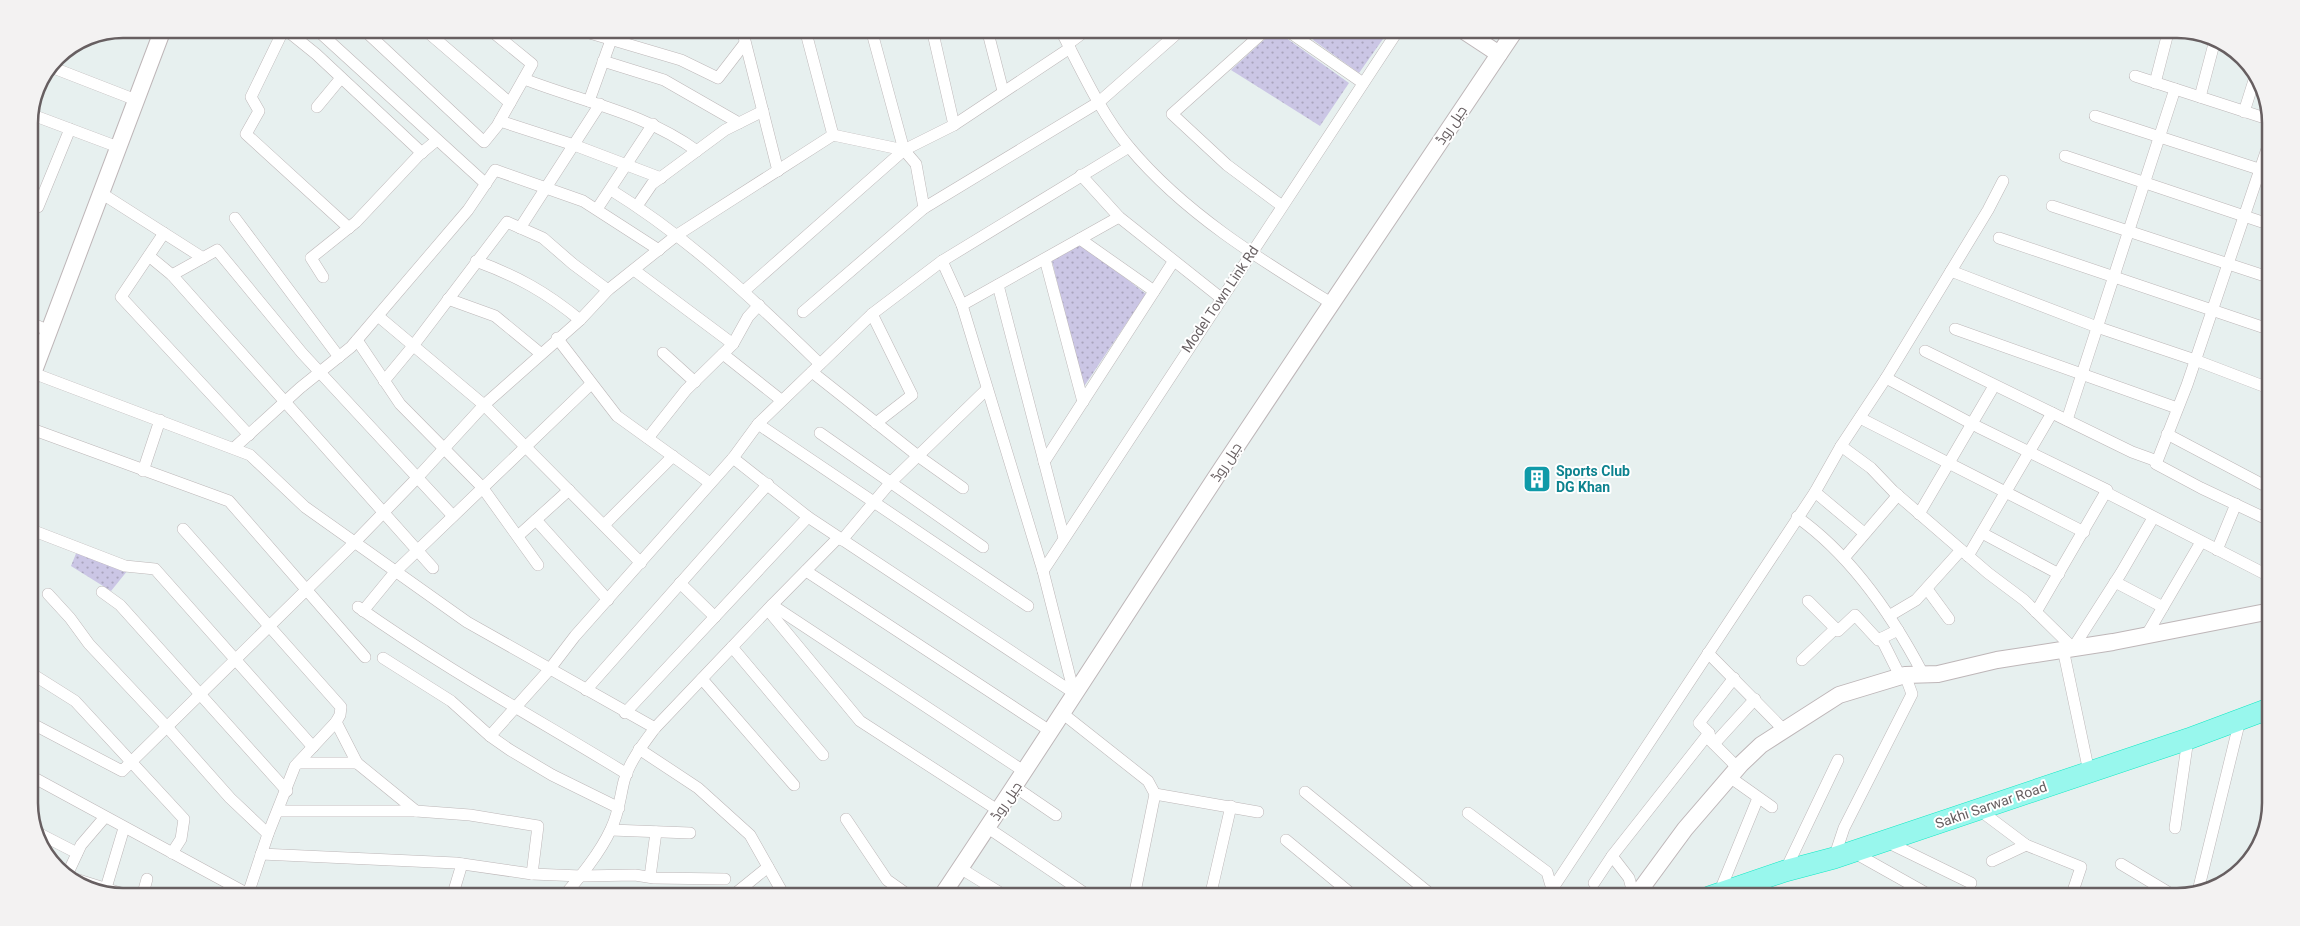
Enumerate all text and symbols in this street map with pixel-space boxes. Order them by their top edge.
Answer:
street label: جیل روڈ [1432,103,1470,147]
street label: Model Town Link Rd [1178,243,1262,355]
street label: جیل روڈ [1208,440,1244,484]
place label: Sports Club DG Khan [1556,463,1630,495]
building icon: Sports Club DG Khan [1522,464,1552,494]
street label: Sakhi Sarwar Road [1933,778,2049,832]
street label: جیل روڈ [987,779,1025,823]

